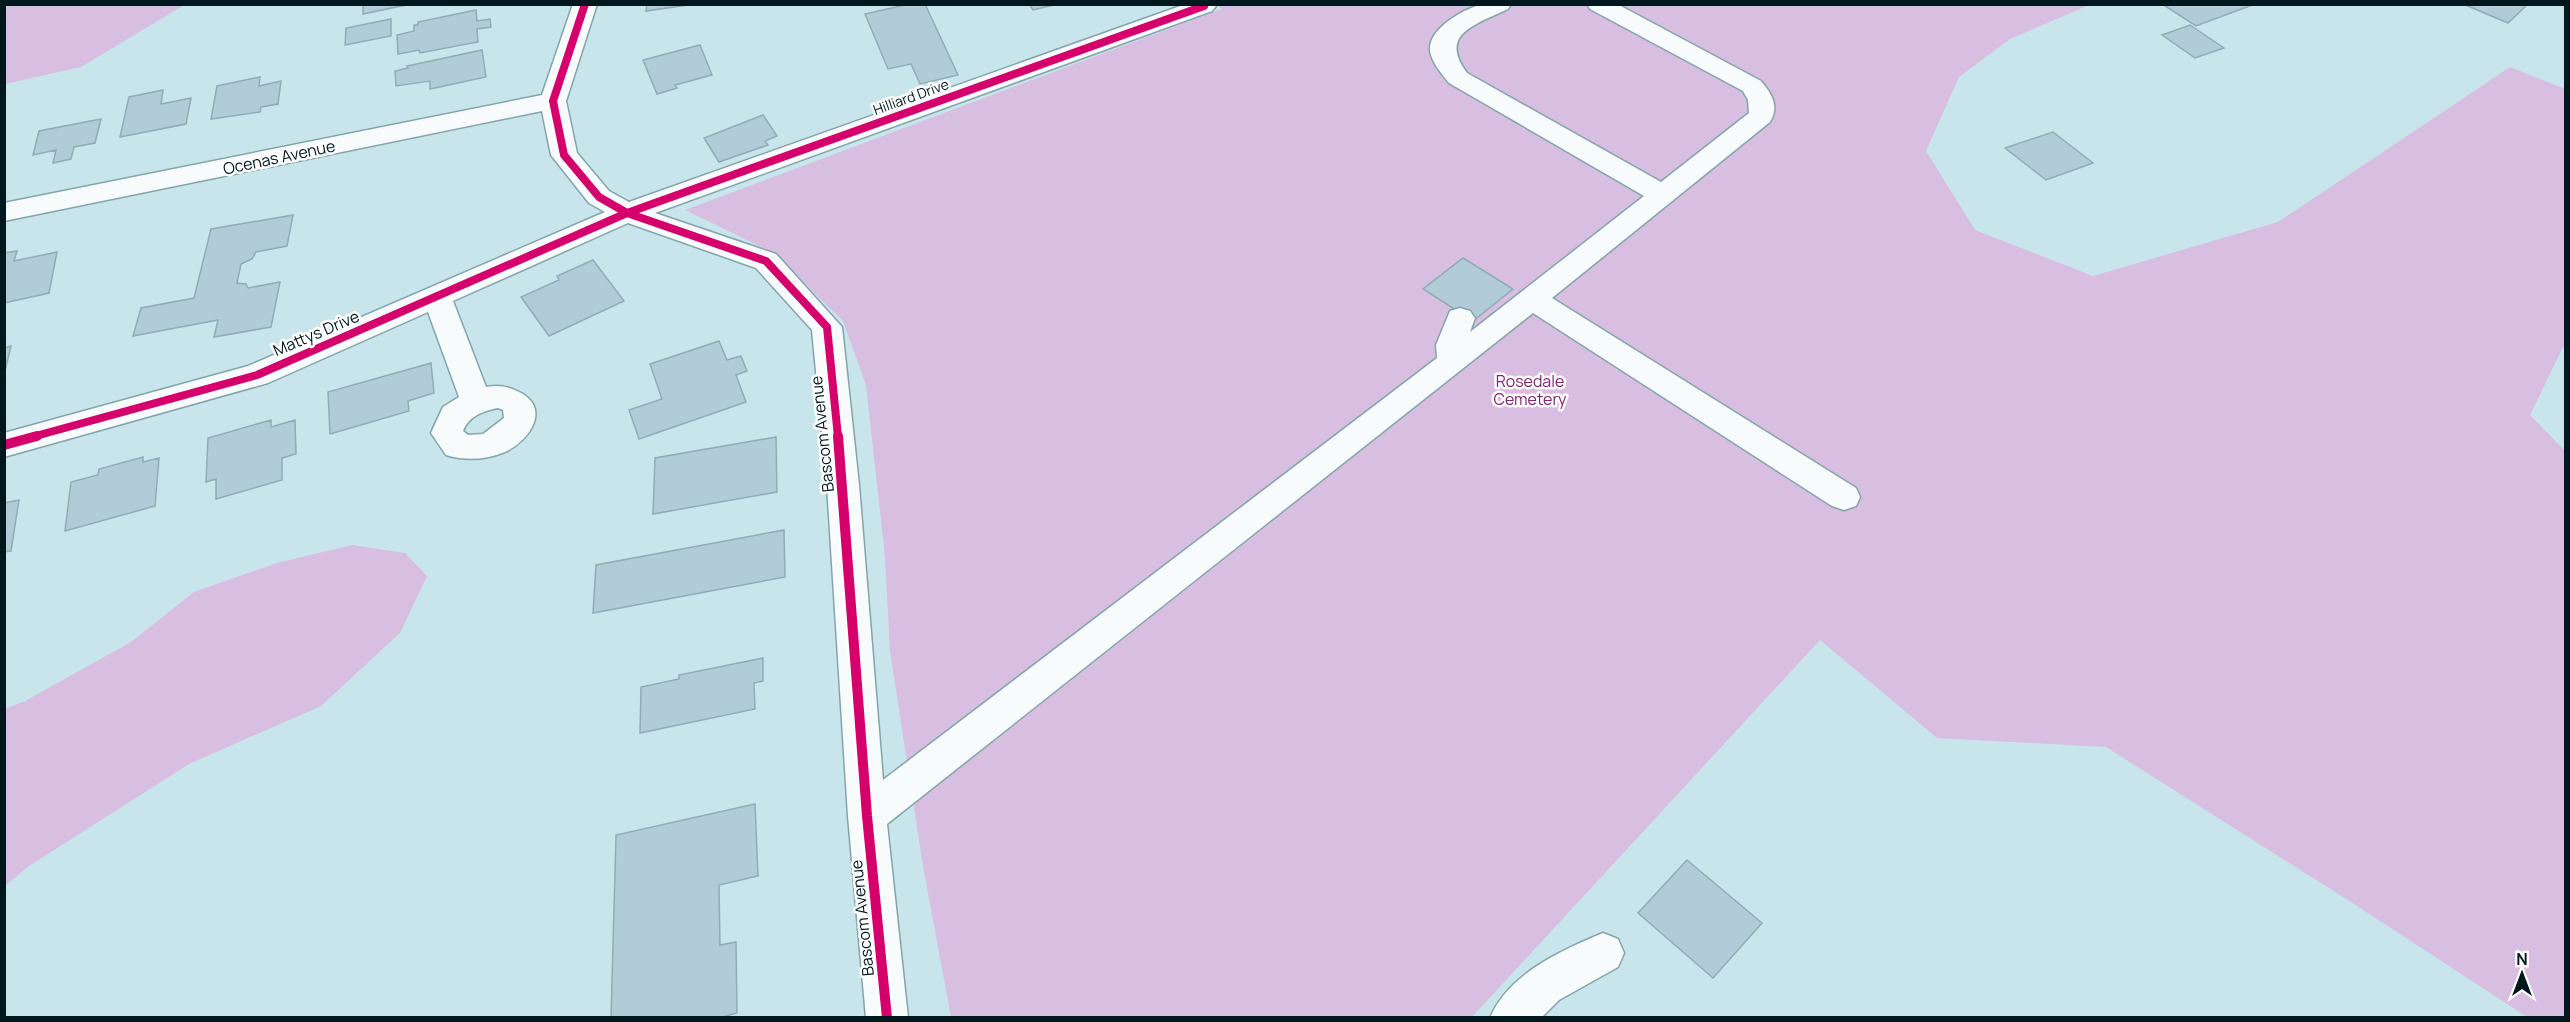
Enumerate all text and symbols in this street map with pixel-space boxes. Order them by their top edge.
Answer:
street label: Hilliard Drive [870,74,951,119]
street label: Ocenas Avenue [221,134,337,180]
street label: Mattys Drive [270,305,362,361]
park label: Rosedale Cemetery [1494,370,1567,410]
street label: Bascom Avenue [805,375,839,493]
street label: Bascom Avenue [845,859,879,977]
north arrow [2492,944,2552,1004]
text: N [2516,948,2528,970]

